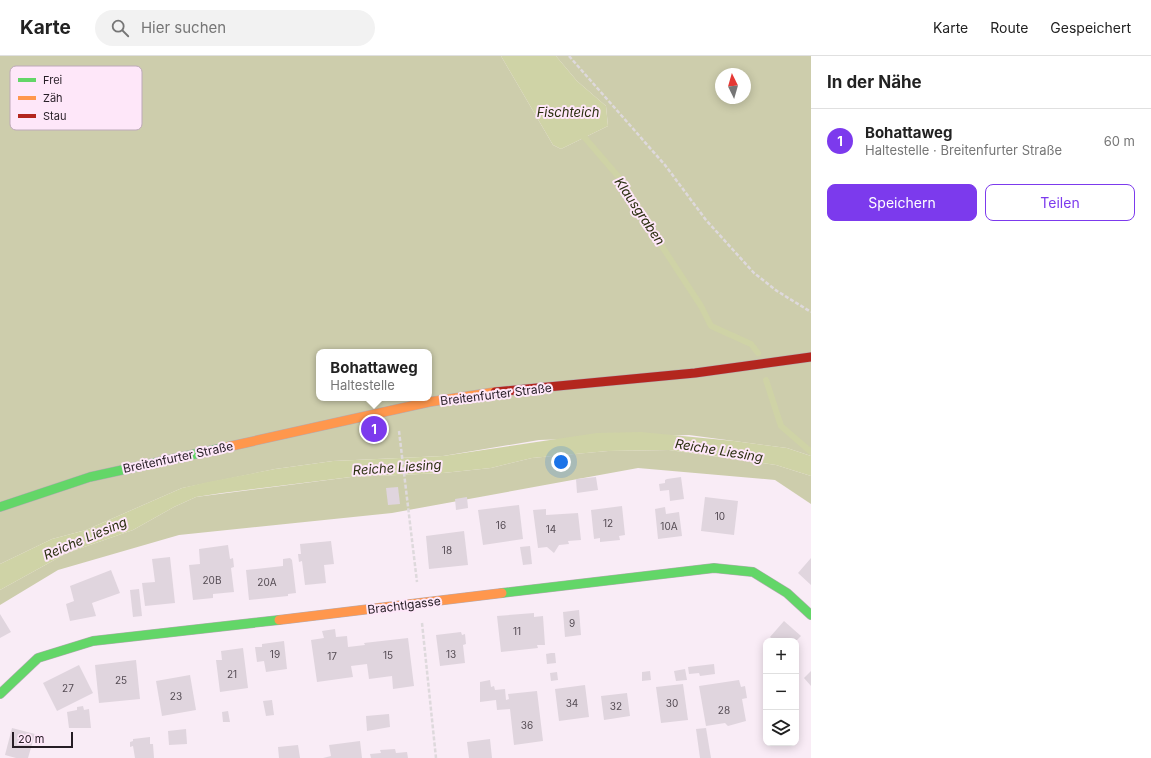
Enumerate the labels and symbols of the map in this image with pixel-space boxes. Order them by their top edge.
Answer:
legend [10,66,142,130]
north arrow [715,68,751,104]
text: Frei [43,73,62,87]
text: Zäh [43,91,63,105]
water label: Fischteich [537,104,600,120]
text: Stau [43,109,66,123]
water label: Klausgraben [612,174,669,248]
street label: Breitenfurter Straße [439,380,553,408]
pin: 1 [361,414,387,444]
water label: Reiche Liesing [674,435,764,465]
street label: Breitenfurter Straße [122,438,234,476]
your location [551,452,571,472]
water label: Reiche Liesing [352,456,442,478]
house number: 10 [715,510,725,522]
water label: Reiche Liesing [41,513,129,563]
house number: 12 [603,517,613,529]
house number: 16 [496,519,506,531]
house number: 10A [660,520,678,532]
house number: 14 [546,523,556,535]
house number: 18 [442,544,452,556]
house number: 20B [203,574,221,586]
house number: 20A [257,576,277,588]
street label: Brachtlgasse [367,593,441,617]
house number: 9 [569,617,575,629]
house number: 11 [513,625,521,637]
house number: 19 [270,648,280,660]
house number: 13 [446,648,456,660]
house number: 15 [383,649,393,661]
house number: 17 [327,650,337,662]
house number: 21 [227,668,237,680]
house number: 25 [115,674,127,686]
house number: 27 [62,682,74,694]
house number: 23 [170,690,182,702]
house number: 34 [566,697,578,709]
house number: 30 [666,697,678,709]
house number: 32 [610,700,622,712]
house number: 28 [718,704,730,716]
house number: 36 [521,719,533,731]
scale bar [12,730,73,749]

